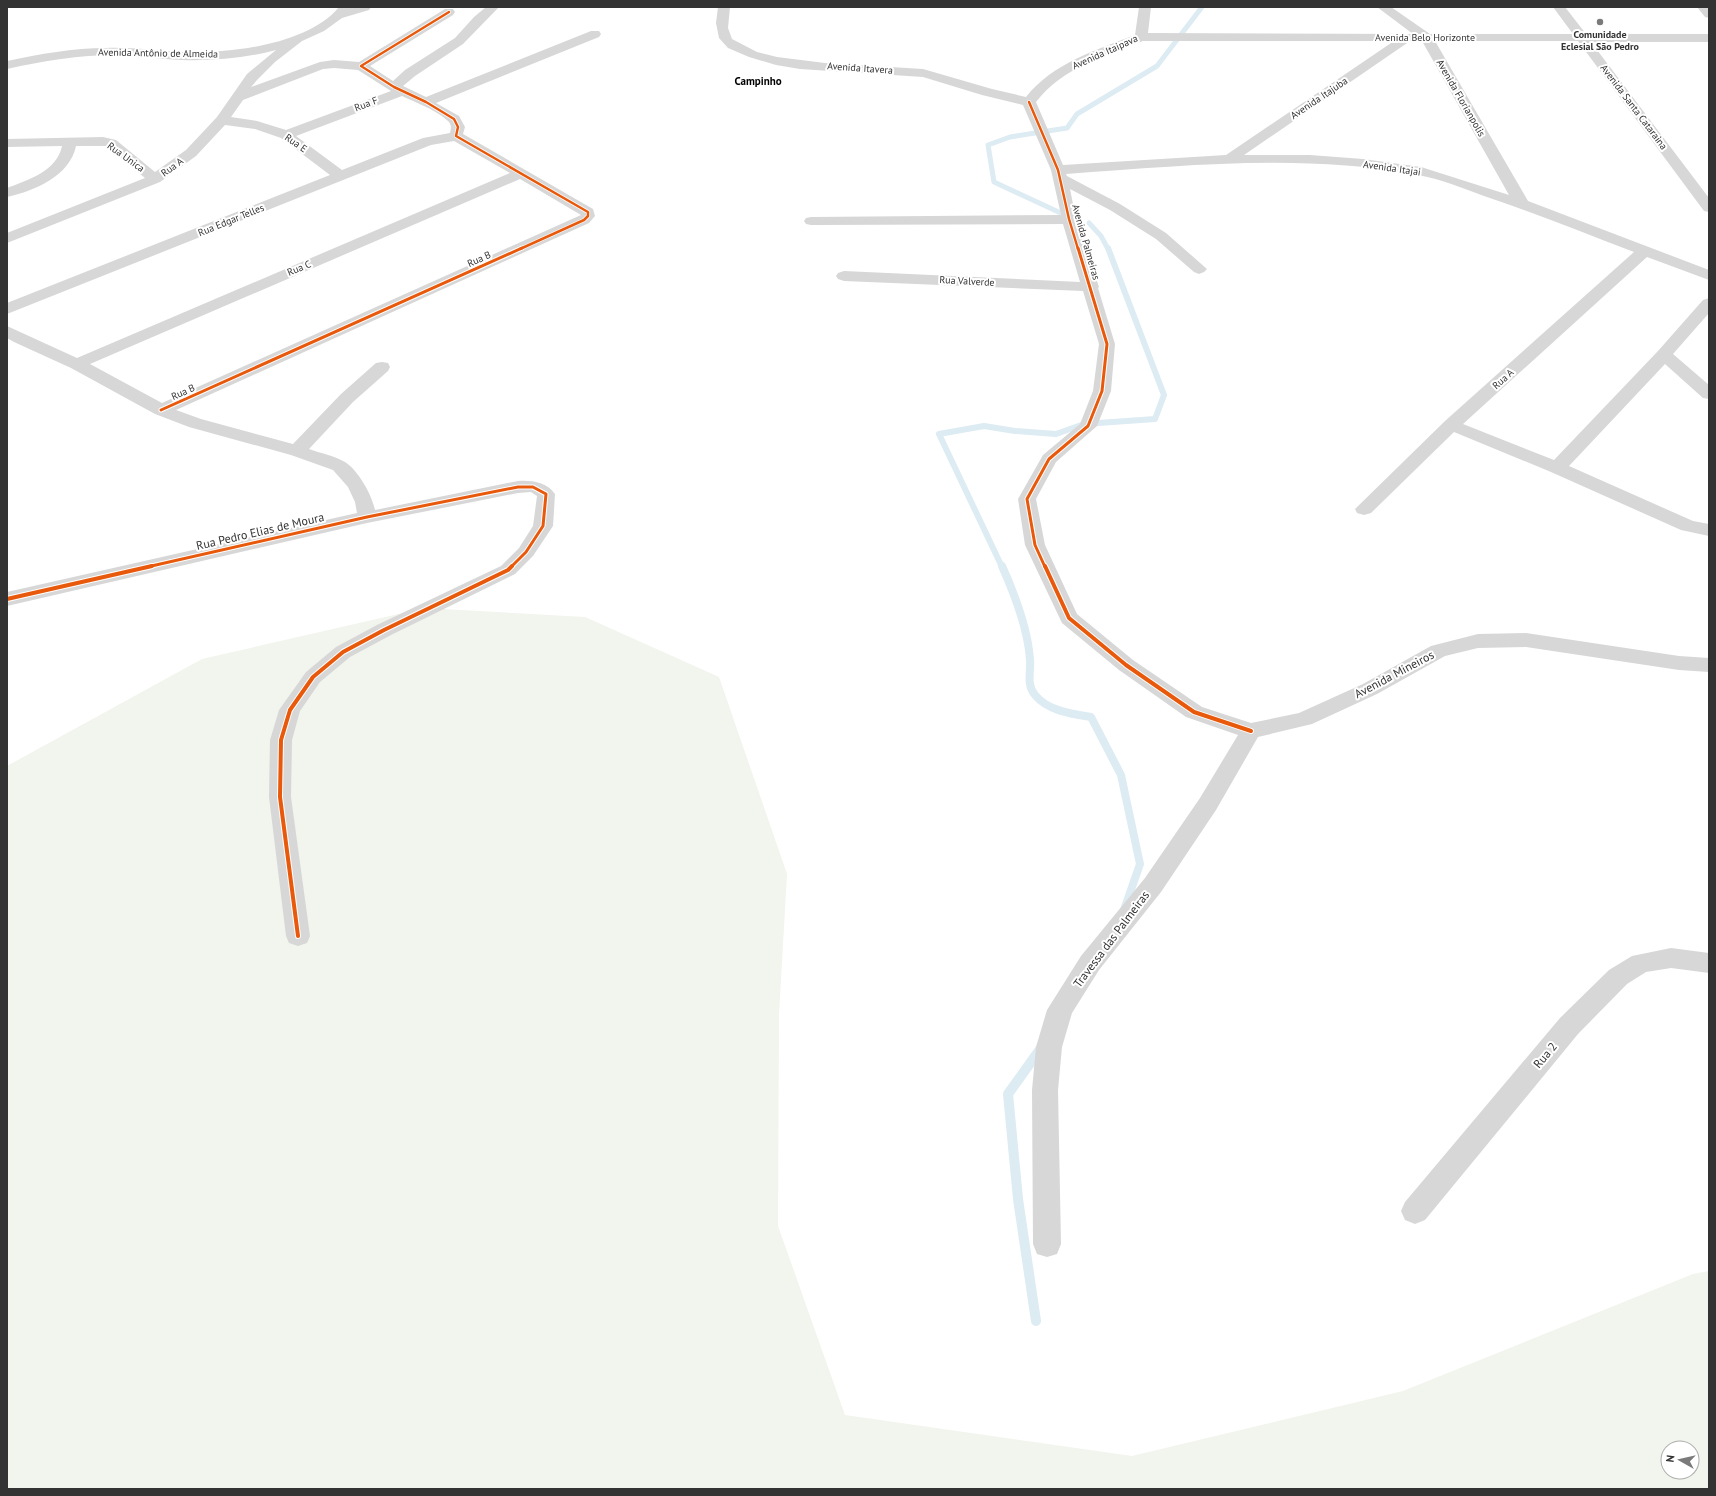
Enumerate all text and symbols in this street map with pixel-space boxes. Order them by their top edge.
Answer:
marker: Comunidade Eclesial São Pedro [1595,17,1605,27]
place label: Comunidade Eclesial São Pedro [1561,28,1640,53]
street label: Avenida Belo Horizonte [1375,31,1475,44]
street label: Avenida Itaipava [1070,32,1140,72]
street label: Avenida Antônio de Almeida [98,45,218,61]
street label: Avenida Florianpolis [1434,57,1488,139]
street label: Avenida Itavera [827,59,893,77]
street label: Avenida Santa Cataraina [1598,62,1670,152]
district label: Campinho [734,74,782,88]
street label: Avenida Itajuba [1288,74,1350,122]
street label: Rua F [352,94,380,114]
street label: Rua E [282,131,310,155]
street label: Rua Unica [105,139,147,175]
street label: Rua A [158,154,186,179]
street label: Avenida Itajai [1362,158,1422,178]
street label: Rua Edgar Telles [196,201,266,239]
street label: Avenida Palmeiras [1069,203,1103,281]
street label: Rua B [465,248,493,270]
street label: Rua C [285,257,313,279]
street label: Rua Valverde [939,273,995,289]
street label: Rua A [1490,366,1517,392]
street label: Rua B [169,381,197,403]
street label: Rua Pedro Elias de Moura [195,509,325,553]
street label: Avenida Mineiros [1352,647,1436,701]
street label: Travessa das Palmeiras [1070,888,1152,990]
street label: Rua 2 [1530,1039,1560,1071]
north arrow [1660,1440,1700,1480]
text: N [1663,1454,1678,1463]

